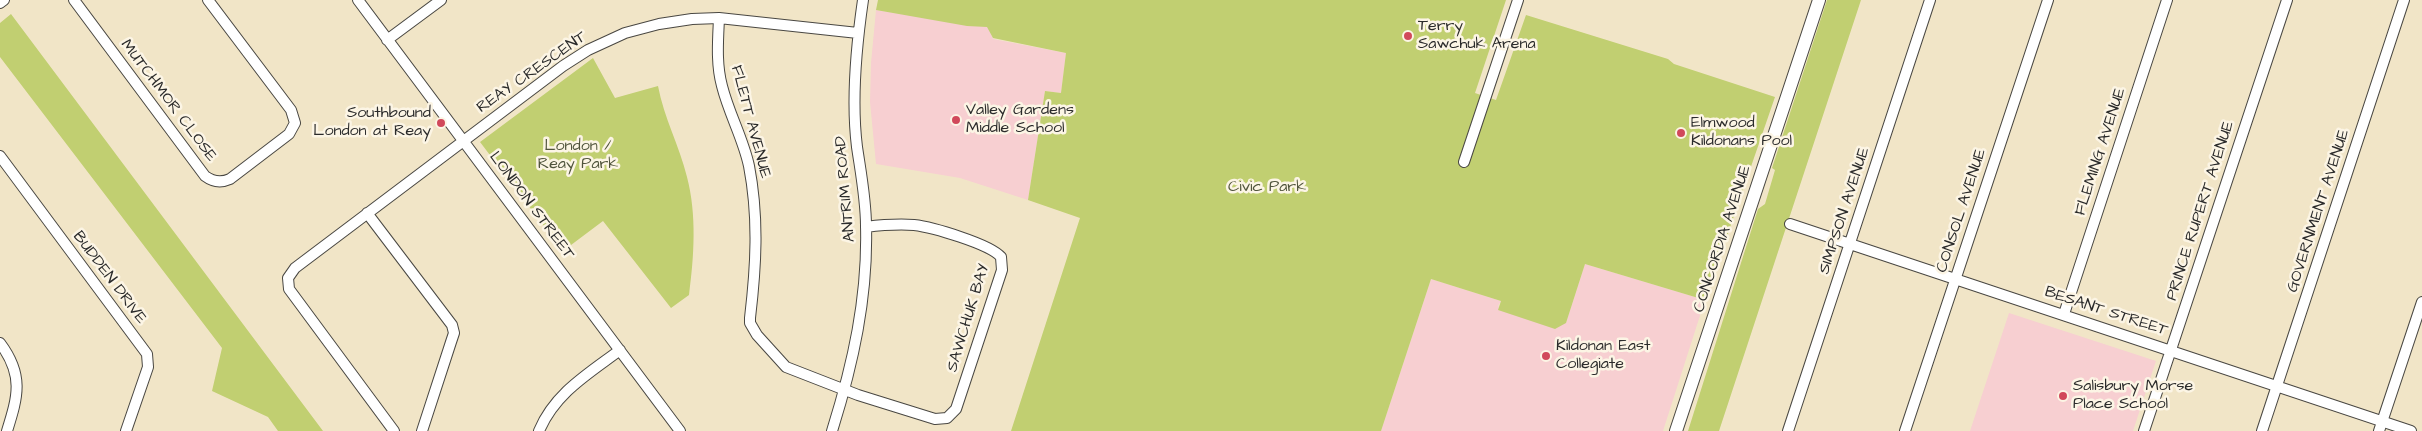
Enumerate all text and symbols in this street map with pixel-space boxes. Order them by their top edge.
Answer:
place label: Terry Sawchuk Arena [1418,17,1536,55]
street label: REAY CRESCENT [474,28,590,118]
marker: Terry Sawchuk Arena [1402,30,1414,42]
street label: MUTCHMOR CLOSE [116,36,220,166]
street label: FLETT AVENUE [726,63,774,181]
street label: FLEMING AVENUE [2071,86,2131,218]
place label: Valley Gardens Middle School [966,101,1074,139]
place label: Southbound London at Reay [313,104,431,142]
marker: Valley Gardens Middle School [950,114,962,126]
place label: Elmwood Kildonans Pool [1691,114,1792,152]
marker: Southbound London at Reay [435,117,447,129]
street label: PRINCE RUPERT AVENUE [2163,119,2239,303]
marker: Elmwood Kildonans Pool [1675,127,1687,139]
street label: GOVERNMENT AVENUE [2284,127,2354,295]
street label: ANTRIM ROAD [832,135,860,243]
park label: London / Reay Park [538,137,618,175]
street label: SIMPSON AVENUE [1816,145,1874,277]
street label: CONSOL AVENUE [1933,147,1991,275]
street label: LONDON STREET [484,148,578,264]
street label: CONCORDIA AVENUE [1690,163,1756,315]
park label: Civic Park [1228,178,1306,198]
street label: BUDDEN DRIVE [68,228,150,328]
street label: SAWCHUK BAY [943,262,995,374]
street label: BESANT STREET [2042,283,2170,341]
place label: Kildonan East Collegiate [1556,337,1650,375]
marker: Kildonan East Collegiate [1540,350,1552,362]
place label: Salisbury Morse Place School [2073,377,2193,415]
marker: Salisbury Morse Place School [2057,390,2069,402]

